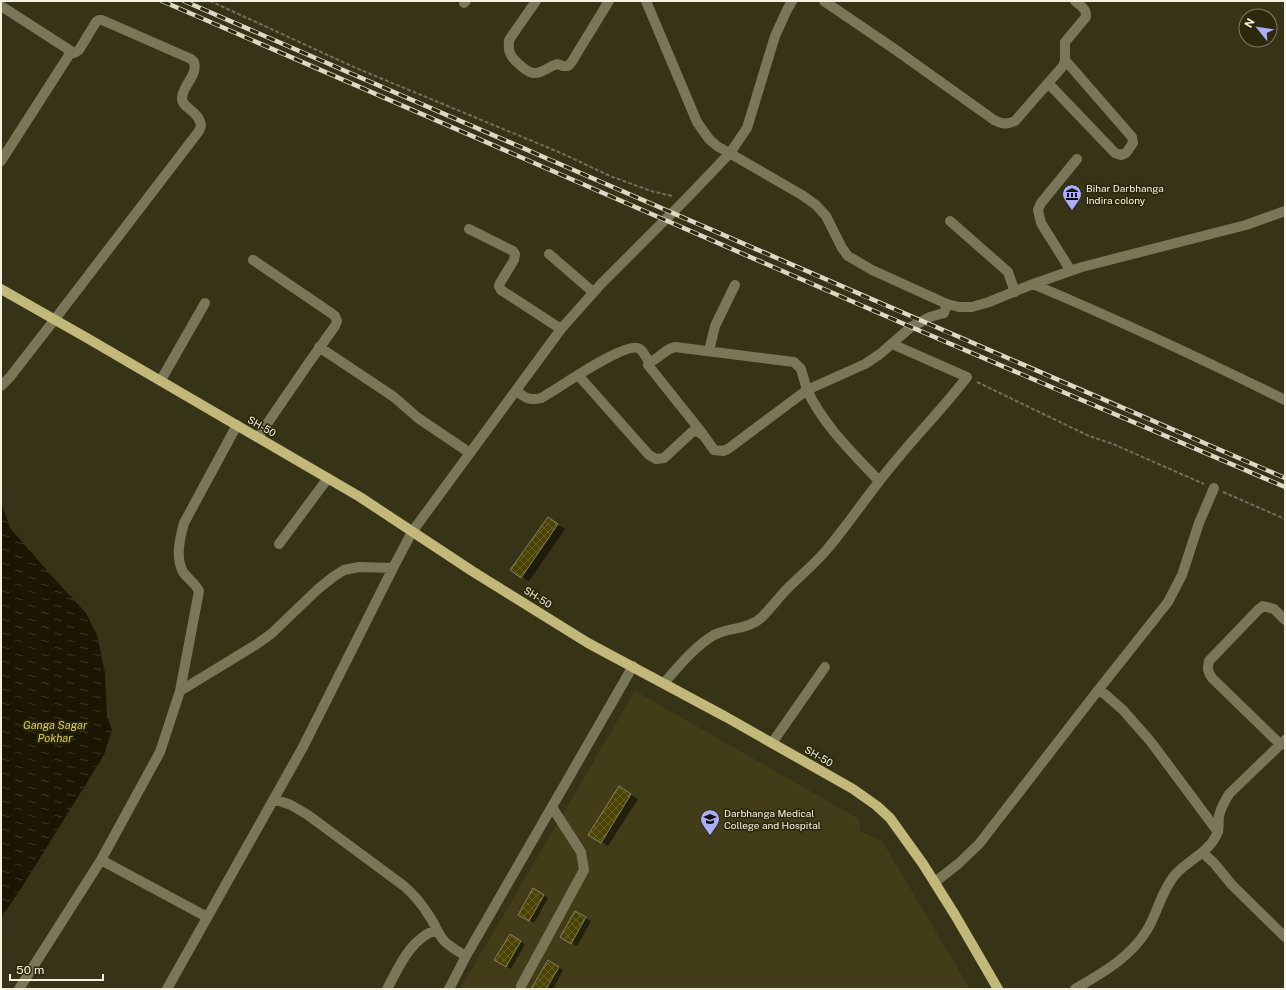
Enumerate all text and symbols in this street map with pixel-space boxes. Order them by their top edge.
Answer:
north arrow [1238,8,1278,48]
text: N [1242,16,1257,30]
place label: Bihar Darbhanga Indira colony [1086,182,1164,206]
museum icon: Bihar Darbhanga Indira colony [1061,183,1083,211]
street label: SH-50 [246,413,278,439]
street label: SH-50 [522,584,554,610]
water label: Ganga Sagar Pokhar [23,719,88,744]
street label: SH-50 [803,743,835,769]
place label: Darbhanga Medical College and Hospital [724,807,821,831]
school or university icon: Darbhanga Medical College and Hospital [699,808,721,836]
scale bar [10,956,103,982]
text: 50 m [16,963,44,977]

